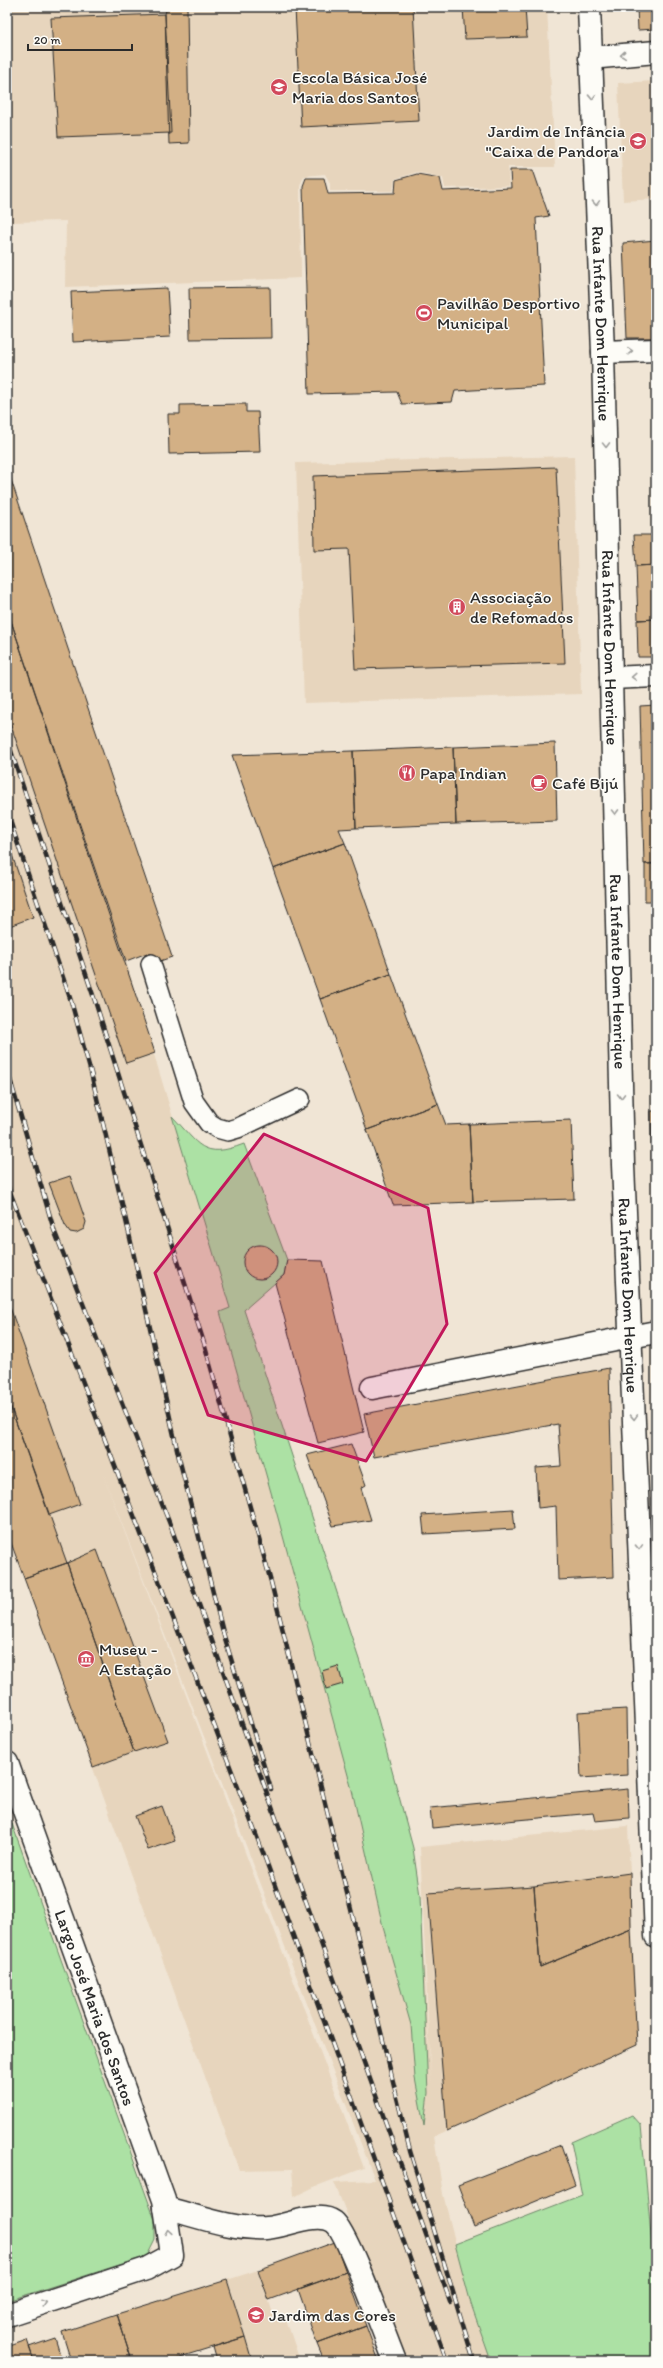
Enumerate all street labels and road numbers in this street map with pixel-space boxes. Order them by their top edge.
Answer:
street label: Rua Infante Dom Henrique [588,226,615,422]
street label: Rua Infante Dom Henrique [598,550,623,746]
street label: Rua Infante Dom Henrique [606,874,631,1069]
street label: Rua Infante Dom Henrique [614,1197,643,1393]
street label: Largo José Maria dos Santos [51,1907,139,2108]

